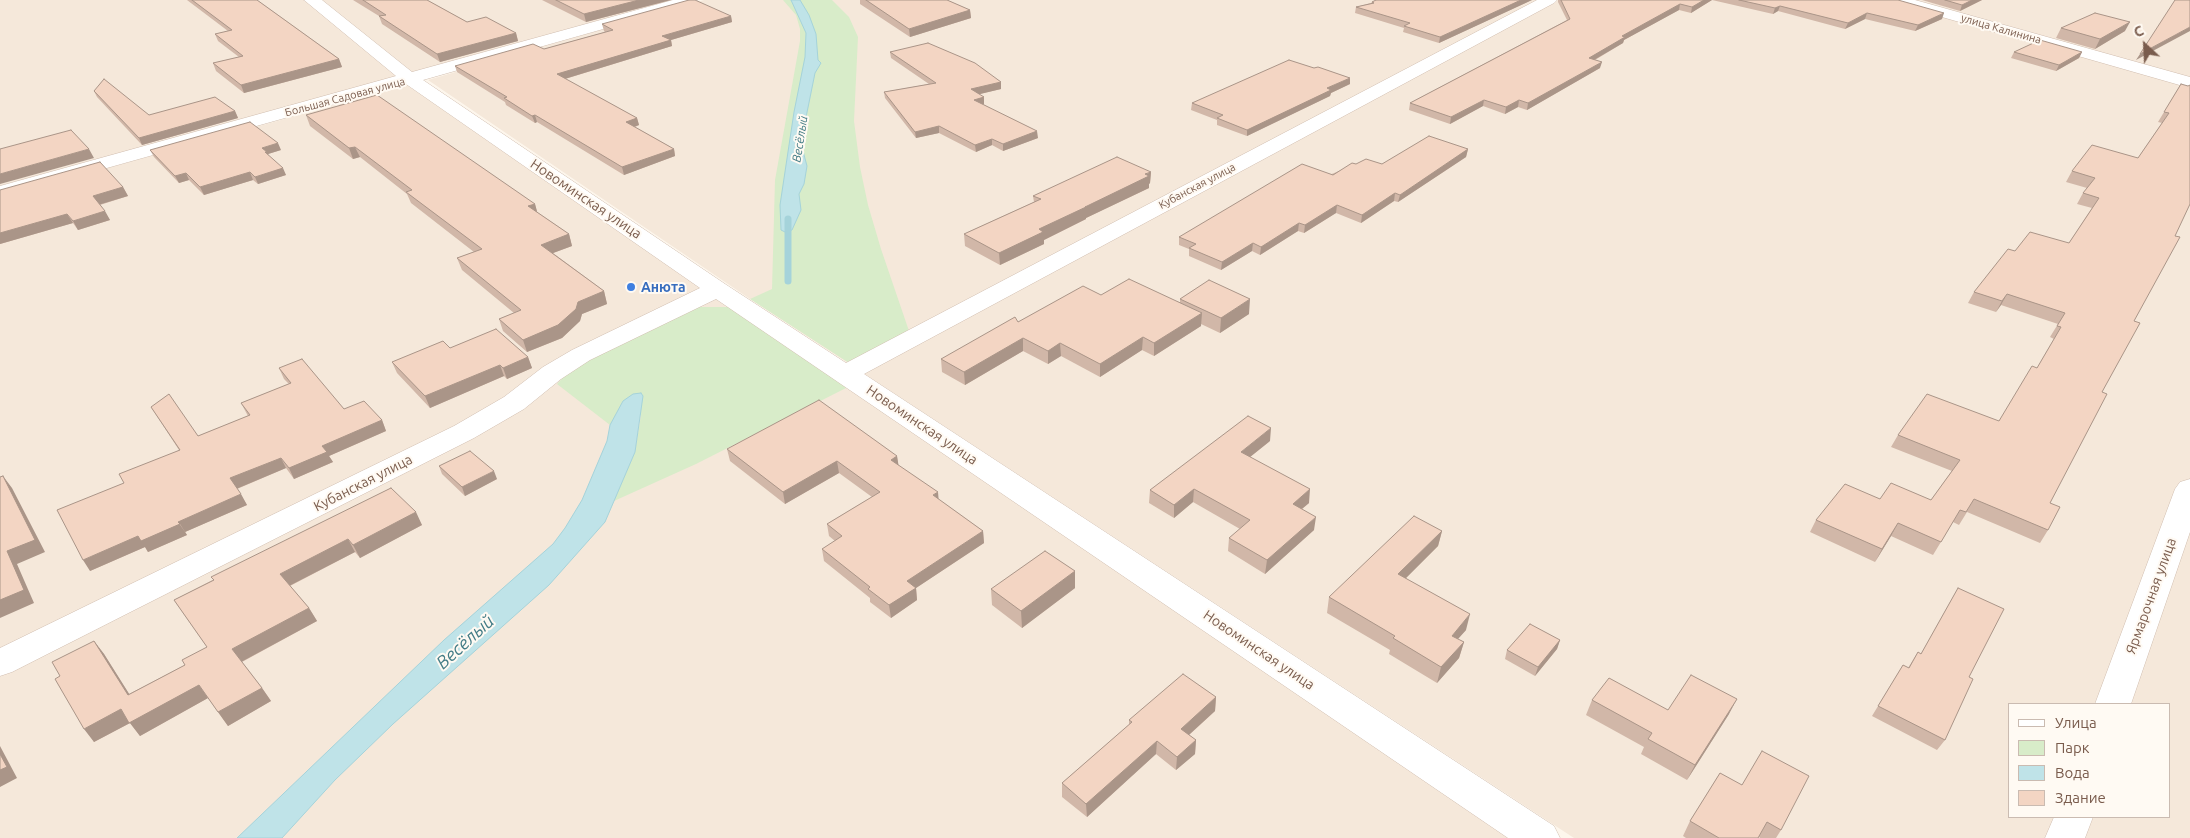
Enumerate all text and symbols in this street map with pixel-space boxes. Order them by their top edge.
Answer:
street label: улица Калинина [1959,11,2043,47]
north arrow [2120,20,2170,70]
text: С [2131,22,2146,41]
street label: Большая Садовая улица [283,75,407,119]
water label: Весёлый [789,115,811,163]
street label: Новоминская улица [527,156,645,242]
street label: Кубанская улица [1156,160,1238,212]
place label: Анюта [641,279,686,295]
marker: Анюта [625,281,637,293]
street label: Новоминская улица [863,382,981,468]
street label: Кубанская улица [311,451,415,515]
street label: Ярмарочная улица [2122,536,2180,656]
street label: Новоминская улица [1200,607,1318,693]
water label: Весёлый [432,610,498,674]
legend [2008,703,2170,818]
text: Улица [2055,714,2097,731]
text: Парк [2055,739,2090,756]
text: Вода [2055,764,2090,781]
text: Здание [2055,789,2106,806]

